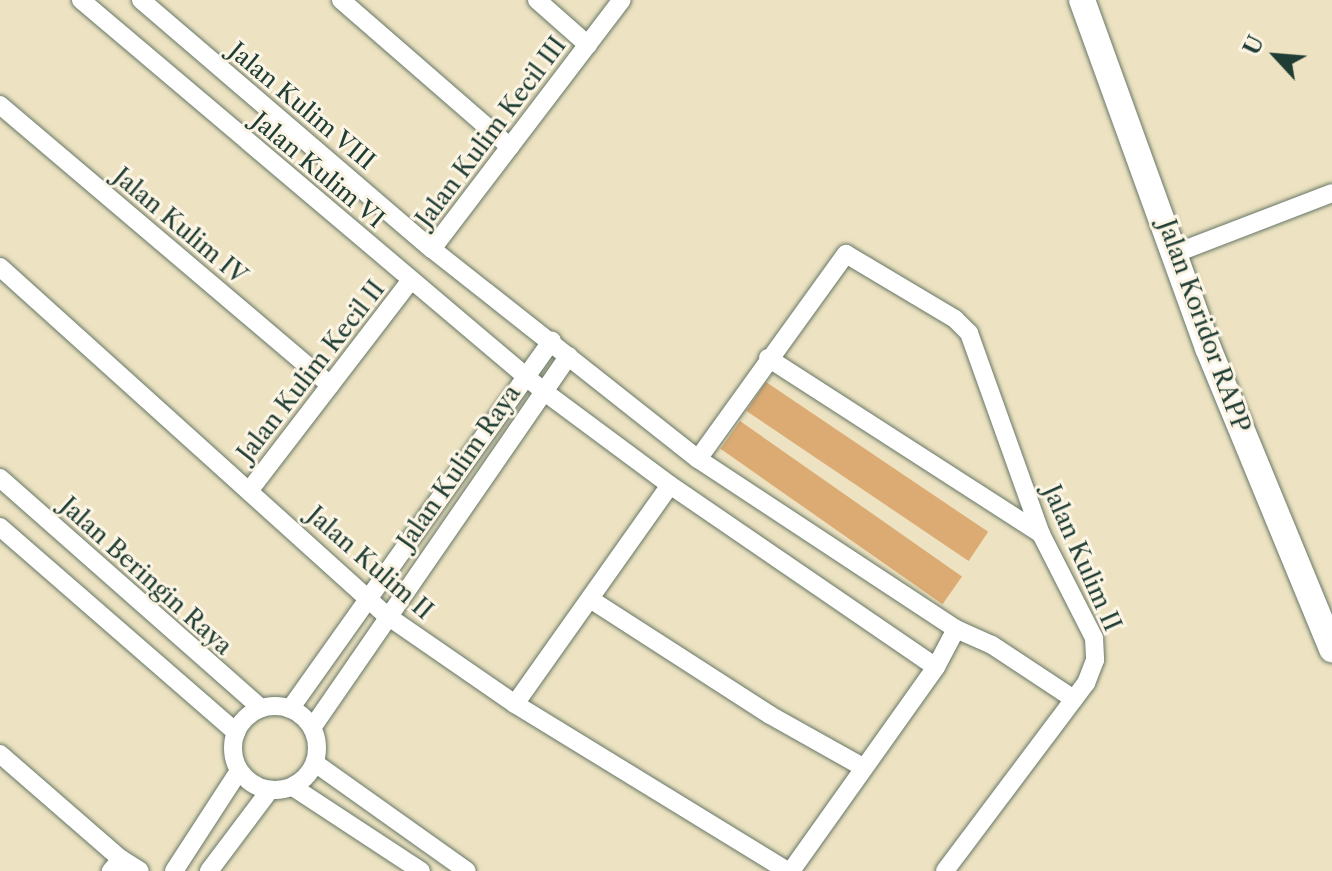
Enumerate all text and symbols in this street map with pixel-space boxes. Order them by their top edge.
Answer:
north arrow [1236,16,1316,96]
street label: Jalan Kulim Kecil III [410,31,572,233]
text: U [1238,31,1270,59]
street label: Jalan Kulim VIII [223,36,381,176]
street label: Jalan Kulim VI [246,106,390,234]
street label: Jalan Kulim IV [108,162,252,290]
street label: Jalan Koridor RAPP [1152,215,1256,437]
street label: Jalan Kulim Kecil II [231,275,391,467]
street label: Jalan Kulim Raya [392,379,526,555]
street label: Jalan Kulim II [1037,481,1127,635]
street label: Jalan Beringin Raya [54,491,238,661]
street label: Jalan Kulim II [301,501,439,625]

